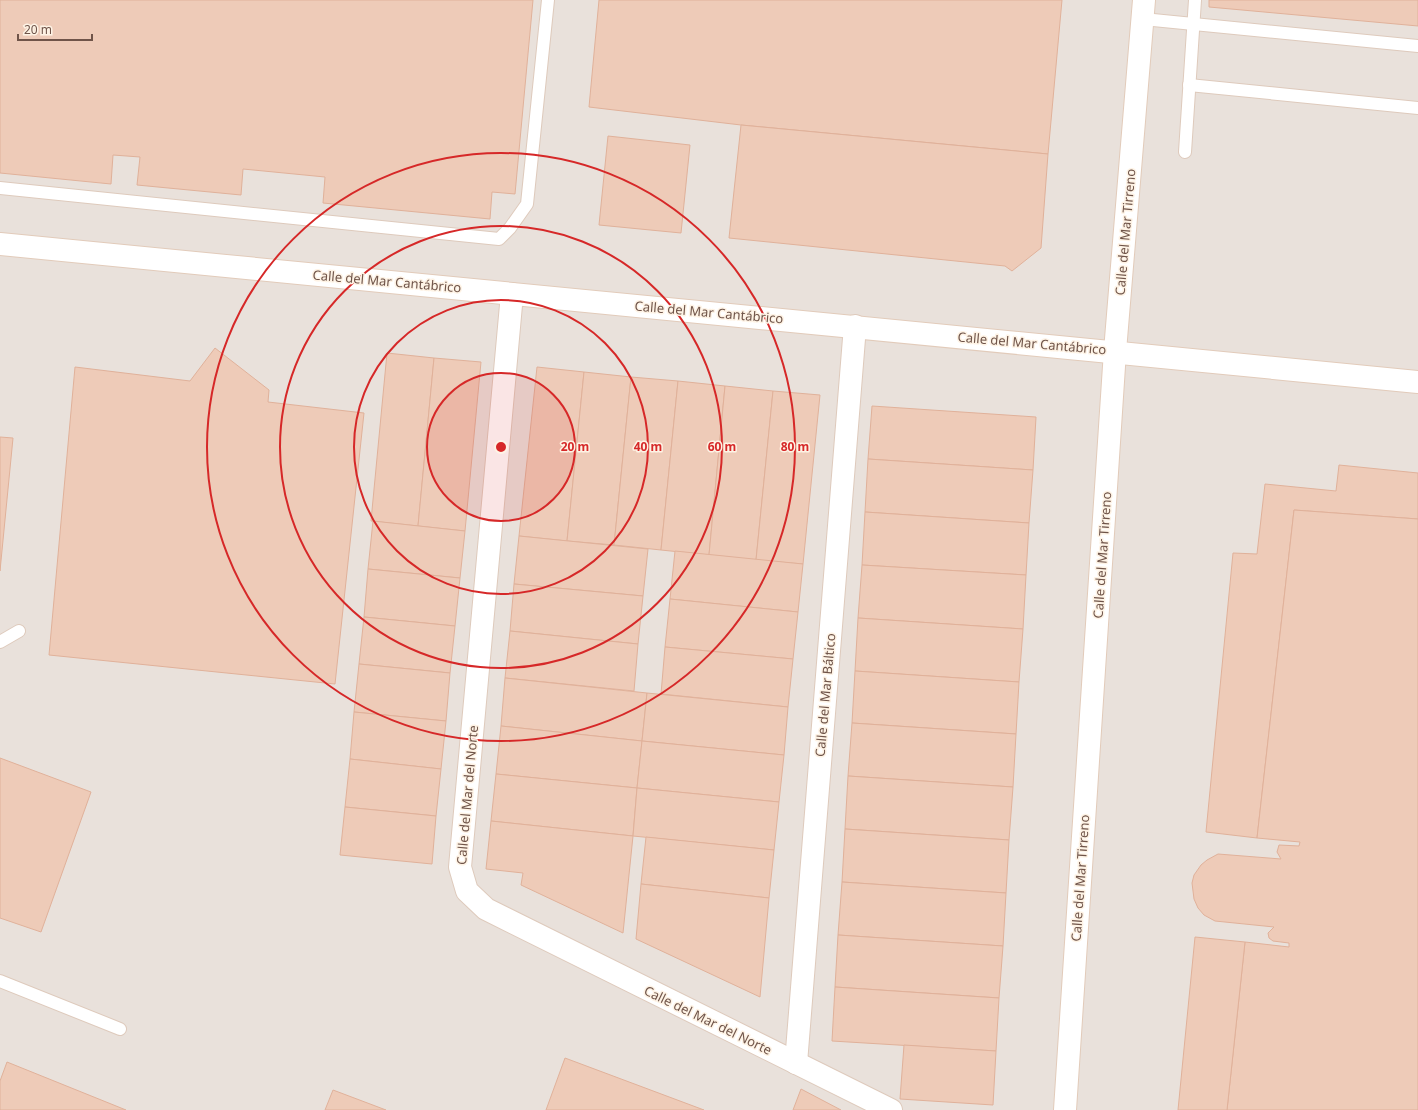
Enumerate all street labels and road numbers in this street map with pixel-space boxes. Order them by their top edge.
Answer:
street label: Calle del Mar Tirreno [1110,168,1140,296]
street label: Calle del Mar Cantábrico [312,266,462,296]
street label: Calle del Mar Cantábrico [634,297,784,327]
street label: Calle del Mar Cantábrico [957,328,1107,358]
street label: Calle del Mar Tirreno [1089,491,1115,619]
street label: Calle del Mar Báltico [811,632,839,758]
street label: Calle del Mar del Norte [452,724,482,866]
street label: Calle del Mar Tirreno [1067,814,1093,942]
street label: Calle del Mar del Norte [641,981,775,1059]

